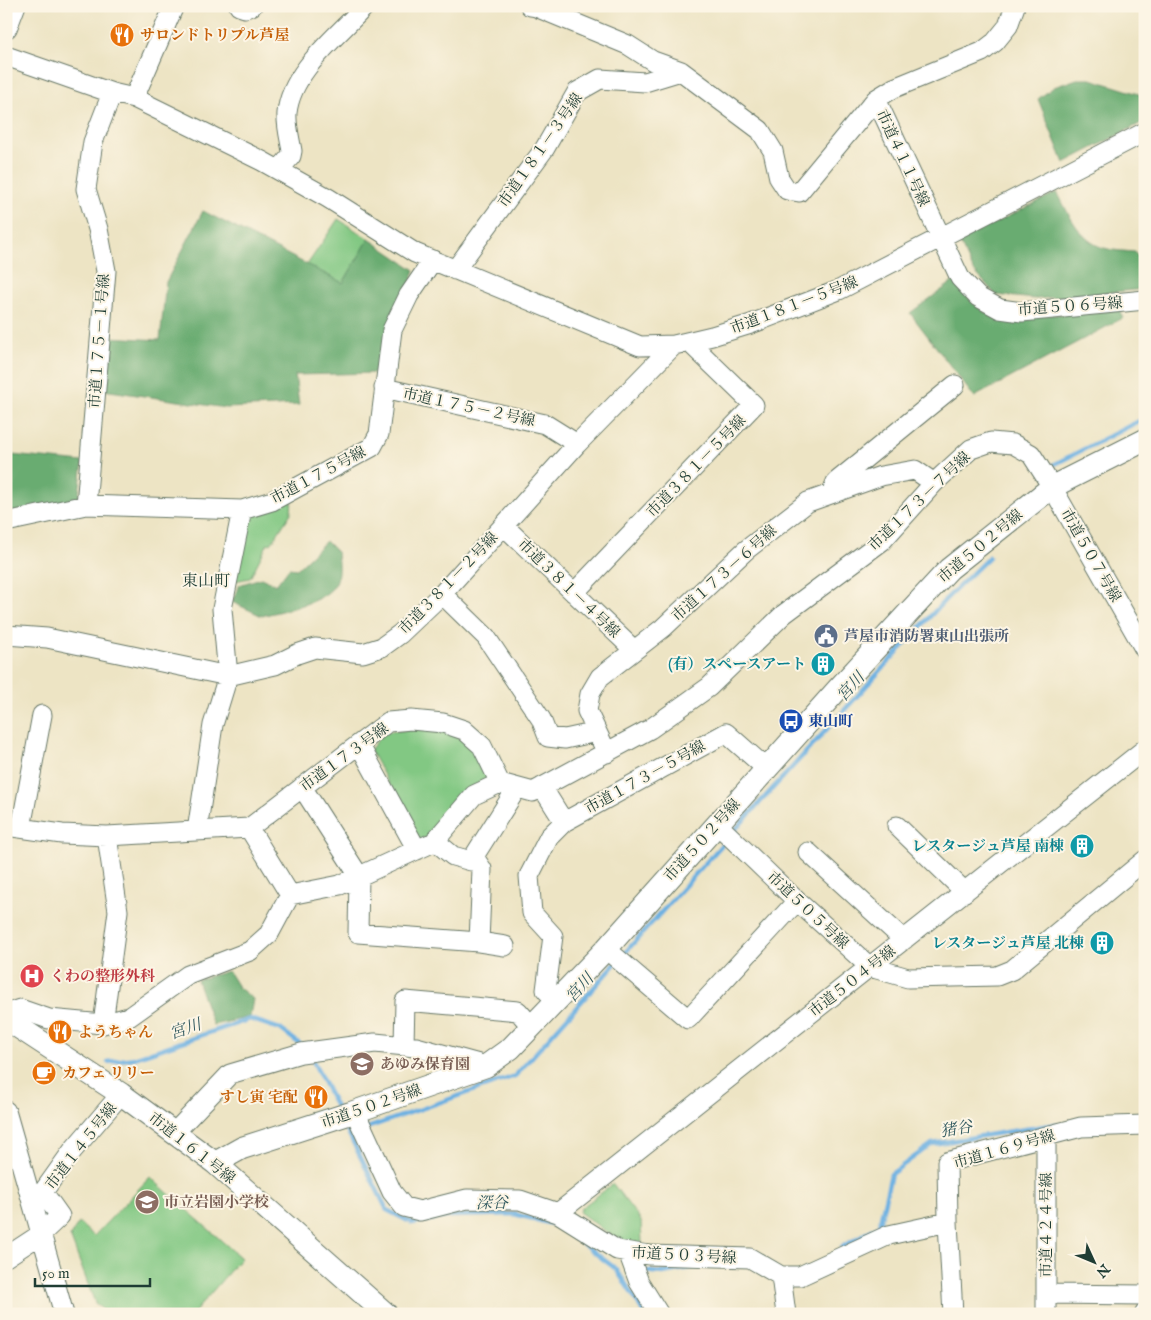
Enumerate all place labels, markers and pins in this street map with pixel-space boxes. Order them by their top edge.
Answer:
restaurant icon: サロンドトリプル芦屋 [109,22,135,48]
place label: サロンドトリプル芦屋 [140,26,289,45]
public building icon: 芦屋市消防署東山出張所 [813,623,839,649]
place label: 芦屋市消防署東山出張所 [844,627,1009,646]
building icon: (有）スペースアート [810,651,836,677]
place label: (有）スペースアート [668,655,806,674]
bus stop icon: 東山町 [778,708,804,734]
place label: 東山町 [808,712,853,731]
building icon: レスタージュ芦屋 南棟 [1069,833,1095,859]
place label: レスタージュ芦屋 南棟 [912,837,1064,856]
building icon: レスタージュ芦屋 北棟 [1089,930,1115,956]
place label: レスタージュ芦屋 北棟 [932,934,1084,953]
hospital icon: くわの整形外科 [19,963,45,989]
place label: くわの整形外科 [50,967,155,986]
restaurant icon: ようちゃん [47,1019,73,1045]
place label: ようちゃん [78,1023,153,1042]
school or university icon: あゆみ保育園 [349,1051,375,1077]
place label: あゆみ保育園 [380,1055,470,1074]
cafe icon: カフェ リリー [31,1060,57,1086]
place label: カフェ リリー [62,1064,155,1083]
restaurant icon: すし寅 宅配 [303,1084,329,1110]
place label: すし寅 宅配 [220,1088,298,1107]
school or university icon: 市立岩園小学校 [134,1189,160,1215]
place label: 市立岩園小学校 [164,1193,269,1212]

